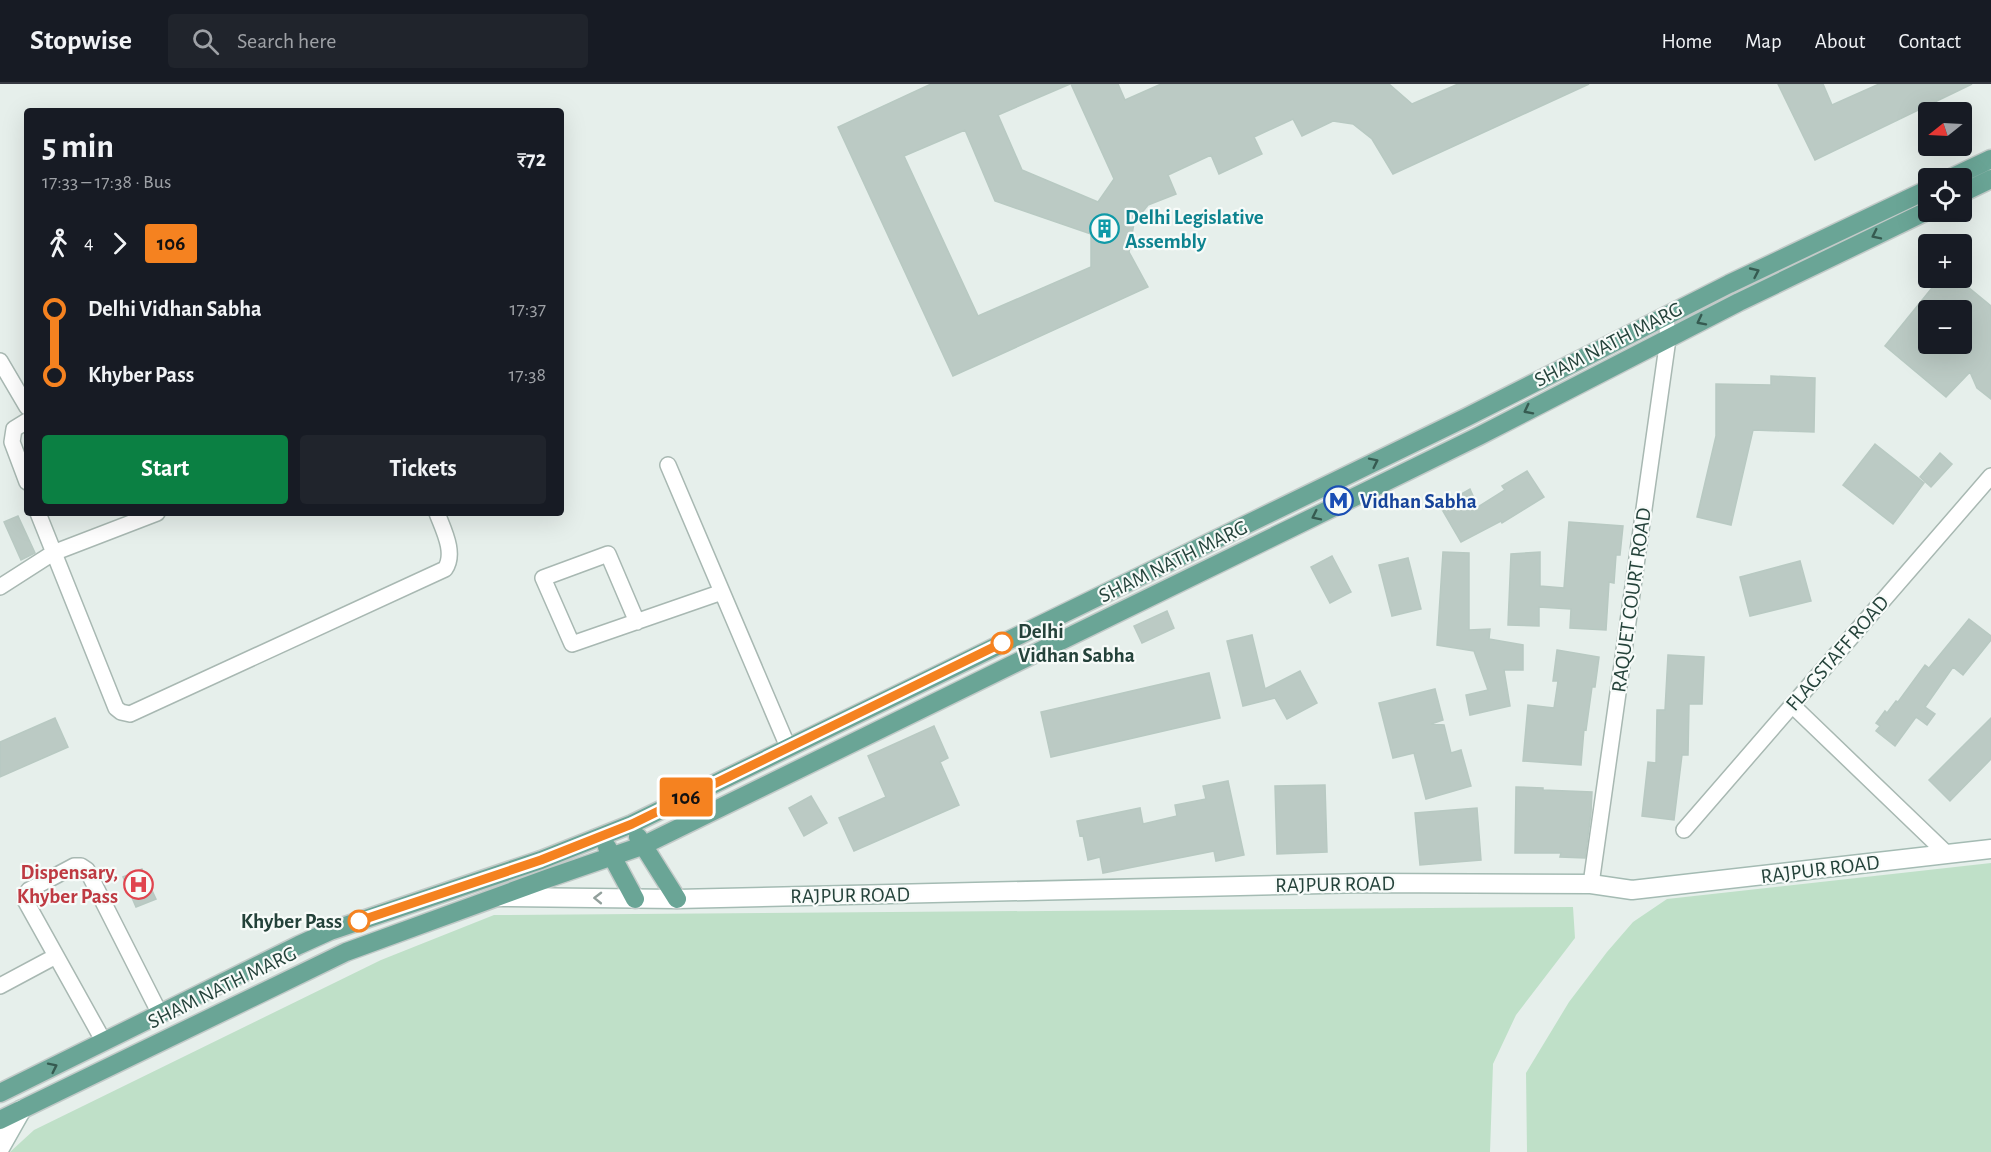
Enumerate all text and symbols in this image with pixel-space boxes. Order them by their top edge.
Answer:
search box [168,14,588,68]
icon: search [189,25,222,58]
text: Stopwise [30,27,132,55]
text: Search here [237,30,337,52]
text: Home [1661,31,1712,52]
text: Map [1745,31,1782,52]
text: About [1815,31,1865,52]
text: Contact [1898,31,1961,52]
north arrow [1918,102,1972,156]
map controls [1918,102,1972,354]
text: 5 min [42,131,114,164]
text: ₹72 [517,148,546,170]
button: locate [1918,168,1972,222]
text: 17:33 – 17:38 · Bus [42,172,171,192]
place label: Delhi Legislative Assembly [1125,207,1264,252]
building icon: Delhi Legislative Assembly [1088,213,1120,245]
icon: walk [42,227,75,260]
icon: forward [103,227,136,260]
one-way arrow [1872,228,1883,240]
text: 4 [84,233,94,253]
text: 106 [157,233,185,254]
button: + [1918,234,1972,288]
one-way arrow [1748,267,1759,279]
text: Delhi Vidhan Sabha [88,298,262,320]
street label: SHAM NATH MARG [1531,298,1685,391]
text: 17:37 [510,299,546,319]
button: − [1918,300,1972,354]
one-way arrow [1697,314,1708,326]
text: Khyber Pass [88,364,194,386]
text: 17:38 [508,365,546,385]
one-way arrow [1523,403,1534,415]
button: Start [42,435,288,504]
button: Tickets [300,435,546,504]
one-way arrow [1367,458,1378,470]
metro station icon: Vidhan Sabha [1323,485,1355,517]
place label: Vidhan Sabha [1360,491,1477,512]
street label: RAQUET COURT ROAD [1608,506,1655,694]
one-way arrow [1311,508,1322,520]
street label: SHAM NATH MARG [1096,516,1251,607]
street label: FLAGSTAFF ROAD [1782,592,1893,715]
place label: Delhi Vidhan Sabha [1018,621,1135,666]
marker: Delhi Vidhan Sabha [991,632,1013,654]
line badge: 106 [652,778,720,816]
text: 106 [672,787,700,808]
street label: RAJPUR ROAD [1759,852,1881,887]
place label: Dispensary, Khyber Pass [17,862,118,907]
hospital icon: Dispensary, Khyber Pass [123,868,155,900]
street label: RAJPUR ROAD [1275,873,1395,896]
street label: RAJPUR ROAD [790,884,910,907]
one-way arrow [593,892,602,904]
marker: Khyber Pass [348,910,370,932]
place label: Khyber Pass [241,911,342,932]
street label: SHAM NATH MARG [145,942,300,1033]
one-way arrow [46,1063,57,1075]

